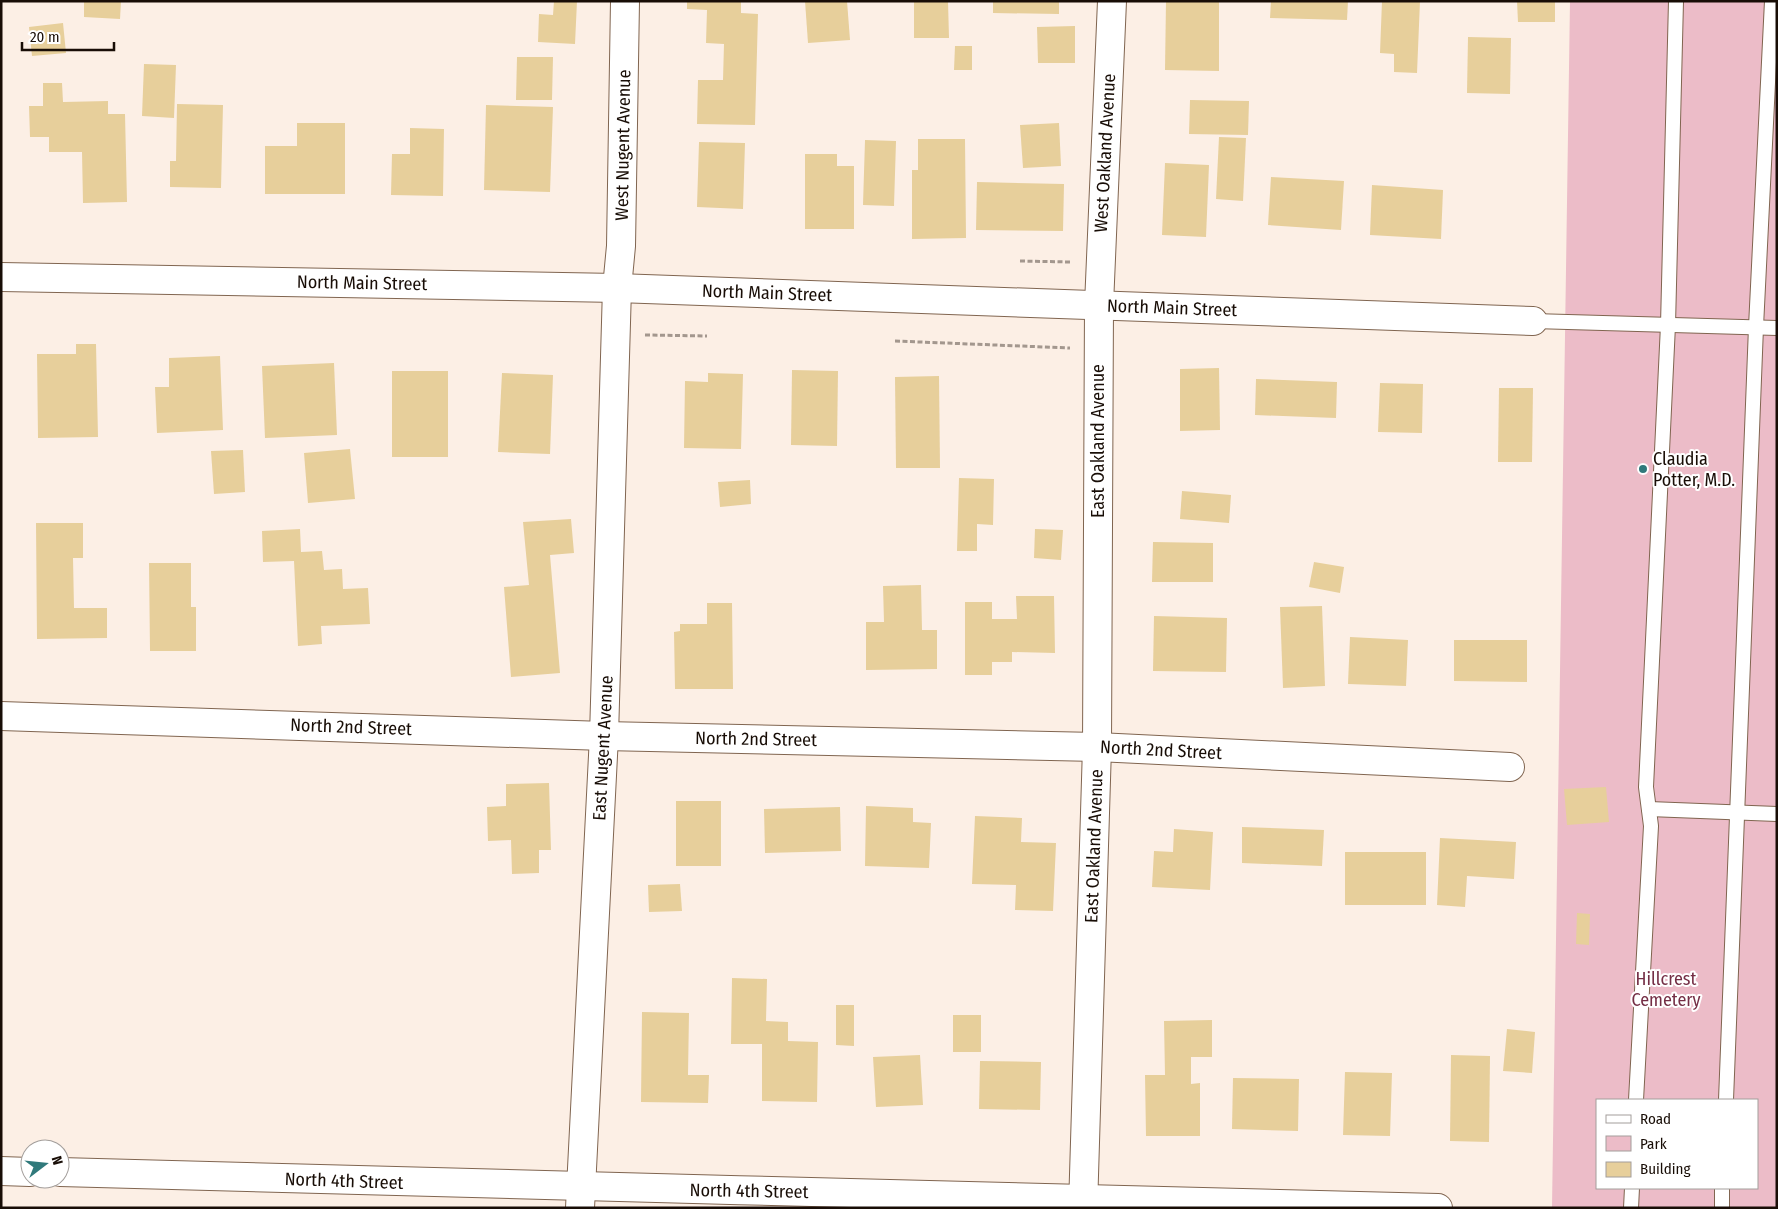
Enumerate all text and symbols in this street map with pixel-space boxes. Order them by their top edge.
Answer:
scale bar [22,20,115,52]
text: 20 m [30,28,60,46]
street label: West Nugent Avenue [611,69,635,221]
street label: West Oakland Avenue [1090,73,1120,233]
street label: North Main Street [297,271,427,295]
street label: North Main Street [701,280,833,306]
street label: North Main Street [1106,295,1238,321]
street label: East Oakland Avenue [1087,364,1109,518]
place label: Claudia Potter, M.D. [1653,448,1735,491]
marker: Claudia Potter, M.D. [1637,463,1649,475]
street label: East Nugent Avenue [588,675,618,821]
street label: North 2nd Street [290,714,412,740]
street label: North 2nd Street [695,727,817,751]
street label: North 2nd Street [1100,736,1223,764]
street label: East Oakland Avenue [1080,769,1108,923]
park label: Hillcrest Cemetery [1631,968,1701,1011]
legend [1596,1099,1758,1189]
text: Road [1640,1110,1671,1128]
text: Park [1640,1135,1667,1153]
north arrow [20,1139,70,1189]
text: N [48,1154,66,1167]
text: Building [1640,1160,1691,1178]
street label: North 4th Street [284,1168,404,1194]
street label: North 4th Street [689,1179,809,1203]

